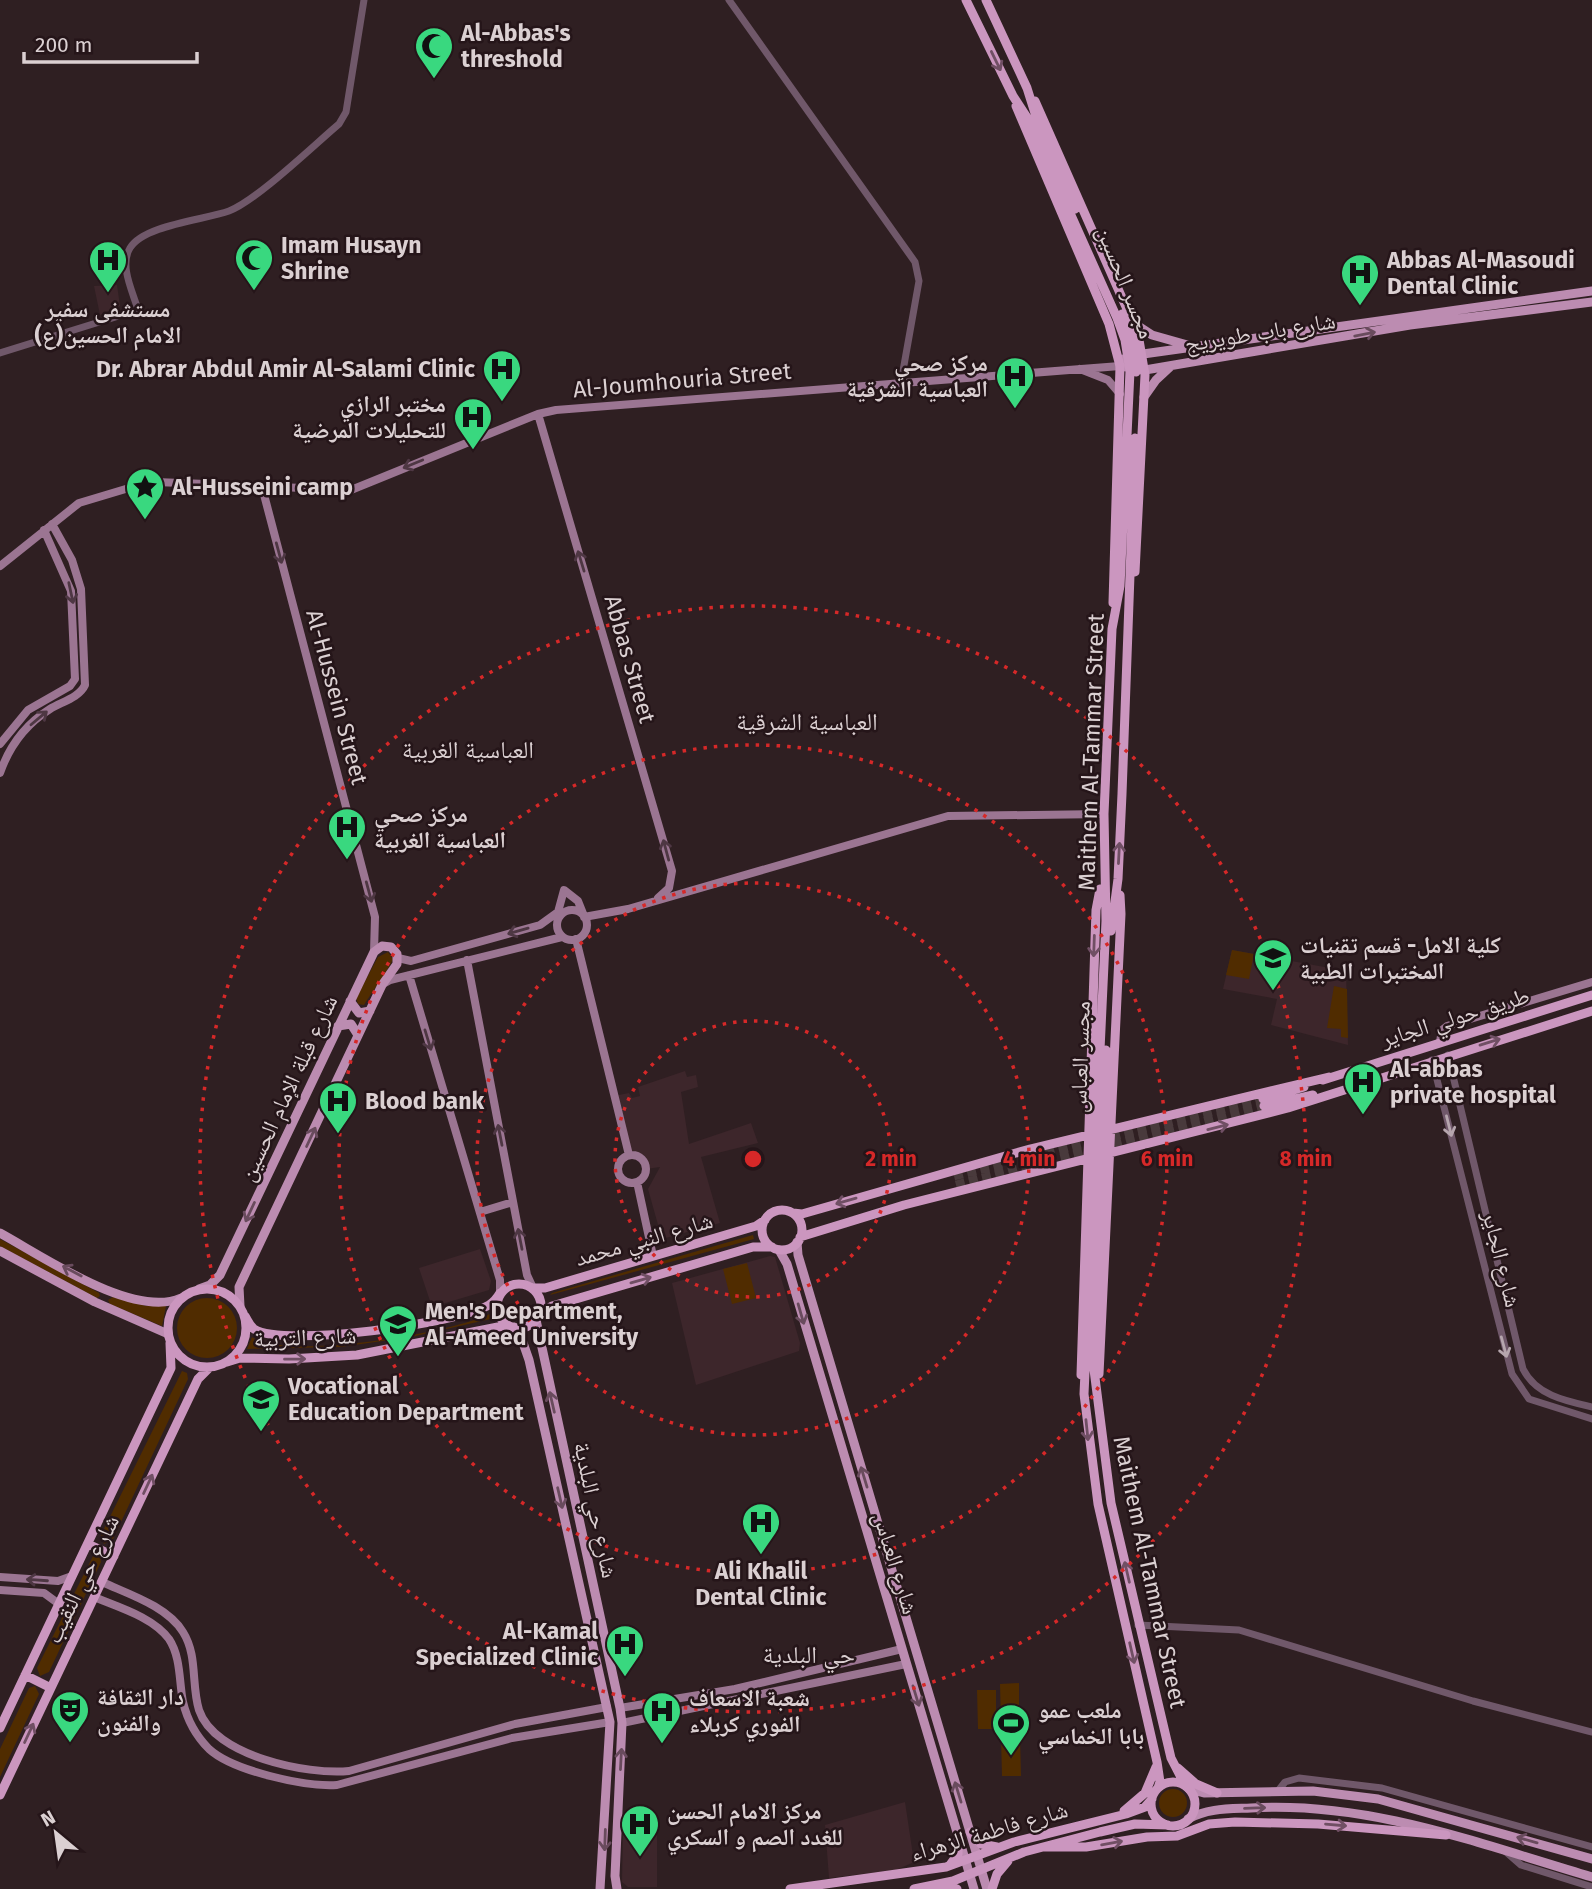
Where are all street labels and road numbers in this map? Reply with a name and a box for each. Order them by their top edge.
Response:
street label: مجسر الحسين [1091,222,1161,342]
street label: شارع باب طويريج [1183,306,1337,359]
street label: Al-Joumhouria Street [572,356,793,403]
street label: Abbas Street [598,592,662,727]
street label: Al-Hussein Street [300,606,374,788]
street label: Maithem Al-Tammar Street [1072,612,1110,891]
street label: طريق حولي الجاير [1376,981,1534,1058]
street label: شارع قبلة الإمام الحسين [233,991,345,1186]
street label: مجسر العباس [1064,1000,1096,1114]
street label: شارع النبي محمد [572,1206,717,1277]
street label: شارع الجاير [1475,1207,1527,1310]
street label: شارع التربية [253,1321,357,1354]
street label: Maithem Al-Tammar Street [1107,1433,1193,1711]
street label: شارع حي البلدية [563,1439,624,1582]
street label: شارع العباس [866,1508,925,1618]
street label: شارع حي النقيب [39,1510,129,1650]
street label: شارع فاطمة الزهراء [907,1795,1071,1868]

